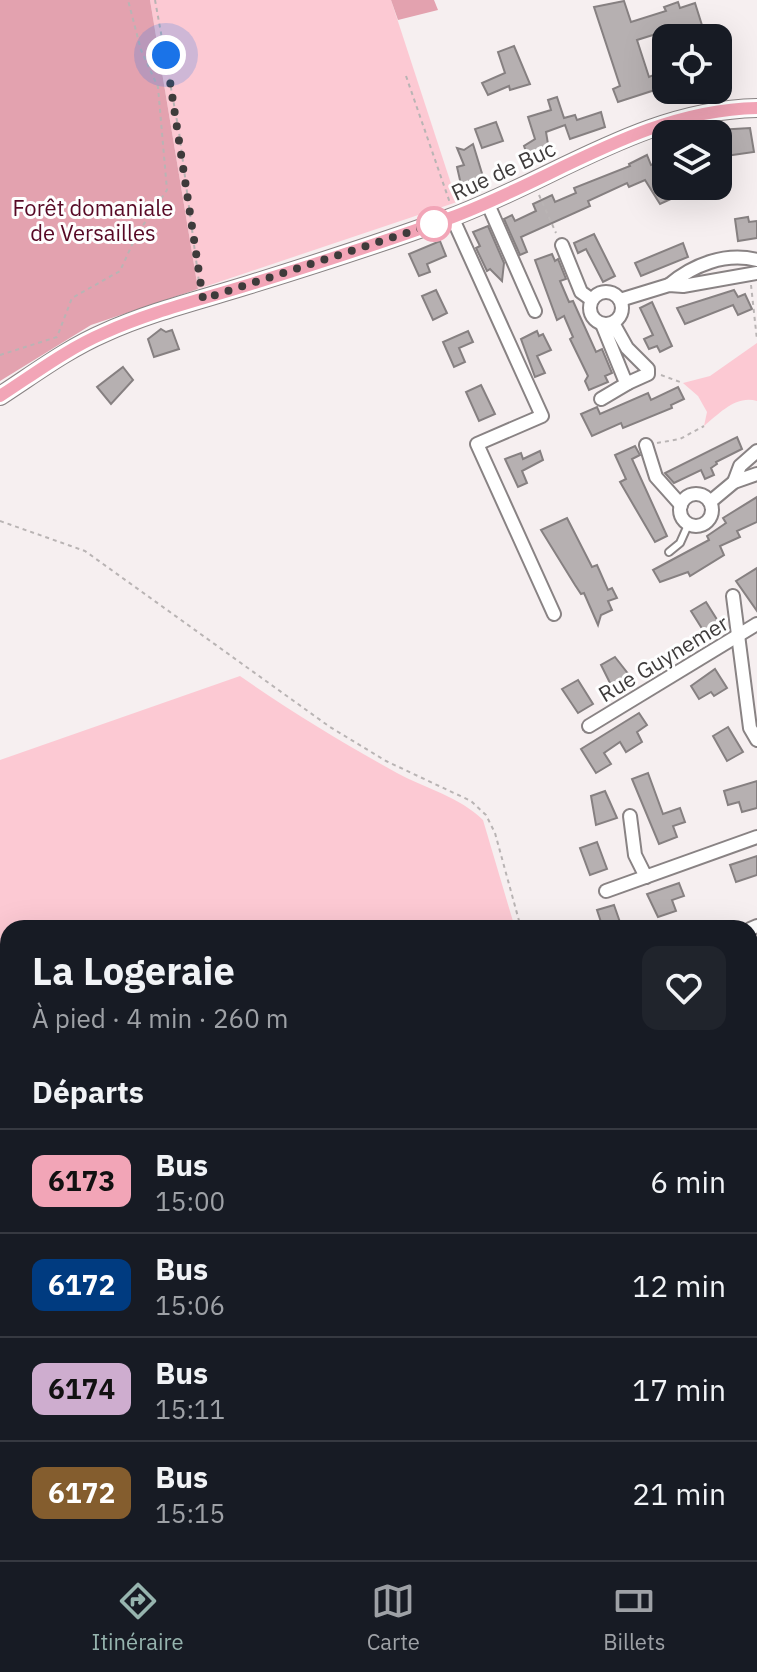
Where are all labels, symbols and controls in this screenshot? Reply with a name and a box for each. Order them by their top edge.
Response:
map controls [652,24,732,200]
button: locate [652,24,732,104]
your location [146,35,186,75]
button: layers [652,120,732,200]
street label: Rue de Buc [446,133,560,207]
park label: Forêt domaniale de Versailles [13,193,173,247]
unlabelled marker [417,207,451,241]
street label: Rue Guynemer [593,608,733,708]
text: La Logeraie [32,946,235,995]
button: heart [642,946,726,1030]
text: À pied · 4 min · 260 m [32,1001,289,1035]
text: Départs [32,1072,144,1111]
text: Bus [155,1145,208,1184]
text: 6173 [48,1162,115,1199]
text: 6 min [650,1162,726,1201]
text: 15:00 [155,1184,225,1218]
text: Bus [155,1249,208,1288]
text: 6172 [48,1266,115,1303]
text: 12 min [632,1266,726,1305]
text: 15:06 [155,1288,225,1322]
text: Bus [155,1353,208,1392]
text: 6174 [48,1370,115,1407]
text: 17 min [632,1370,726,1409]
text: 15:11 [155,1392,225,1426]
text: Bus [155,1457,208,1496]
text: 6172 [48,1474,115,1511]
text: 21 min [632,1474,726,1513]
text: 15:15 [155,1496,225,1530]
tab: Itinéraire [92,1579,183,1656]
tab: Carte [367,1579,420,1656]
tab: Billets [603,1579,665,1656]

